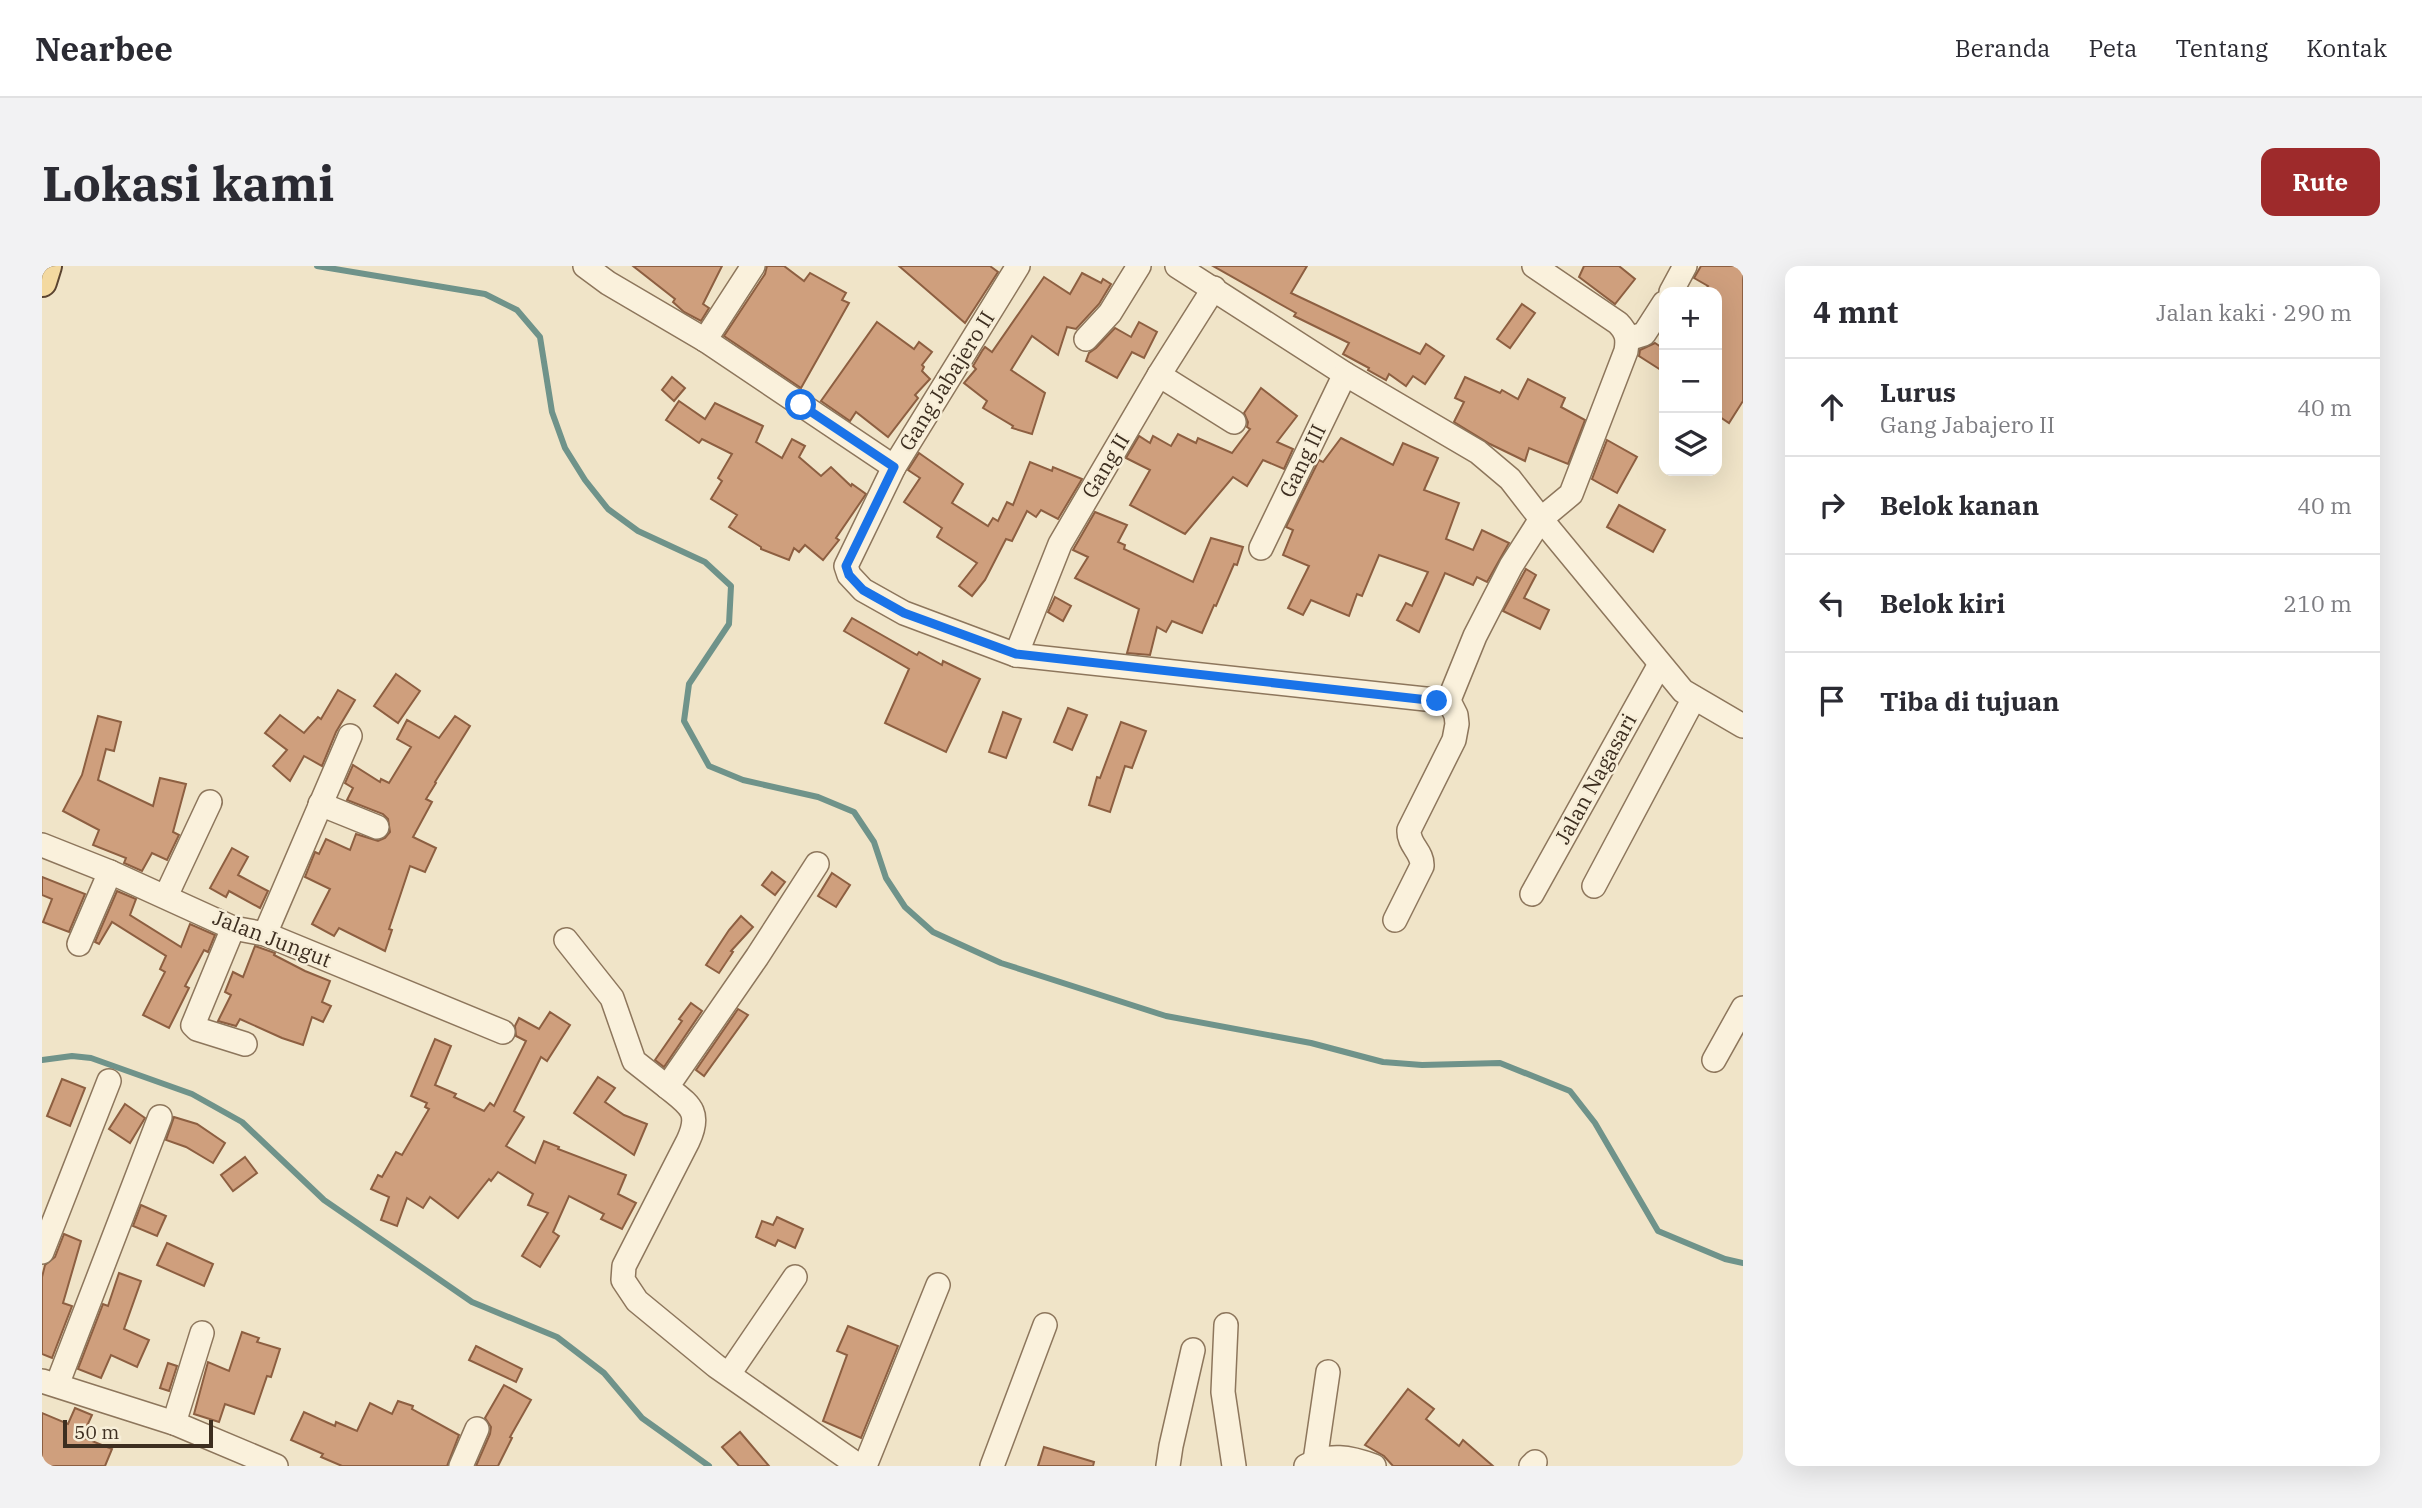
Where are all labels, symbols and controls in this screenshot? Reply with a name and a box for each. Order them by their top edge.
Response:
text: Nearbee [35,27,173,70]
text: Beranda [1955,32,2050,64]
text: Peta [2088,32,2137,64]
text: Tentang [2175,32,2268,64]
text: Kontak [2306,32,2387,64]
button: Rute [2261,148,2380,216]
text: Lokasi kami [42,151,334,214]
map controls [1659,287,1722,476]
button: + [1659,287,1722,350]
text: 4 mnt [1813,292,1898,331]
text: Jalan kaki · 290 m [2156,297,2352,327]
street label: Gang Jabajero II [892,305,1000,456]
button: − [1659,350,1722,413]
text: Lurus [1880,375,1956,409]
icon: ahead [1813,388,1851,426]
route start [785,389,816,420]
text: 40 m [2297,392,2352,422]
text: Gang Jabajero II [1880,409,2055,439]
button: layers [1659,413,1722,476]
street label: Gang III [1272,419,1332,502]
street label: Gang II [1075,428,1135,503]
icon: right [1813,486,1851,524]
text: Belok kanan [1880,488,2039,522]
text: 40 m [2297,490,2352,520]
icon: left [1813,584,1851,622]
text: Belok kiri [1880,586,2005,620]
text: 210 m [2283,588,2352,618]
icon: arrive [1813,682,1851,720]
text: Tiba di tujuan [1880,684,2060,718]
route end [1421,685,1452,716]
street label: Jalan Nagasari [1548,708,1643,849]
street label: Jalan Jungut [209,903,336,973]
scale bar [63,1417,214,1449]
text: 50 m [74,1420,119,1444]

